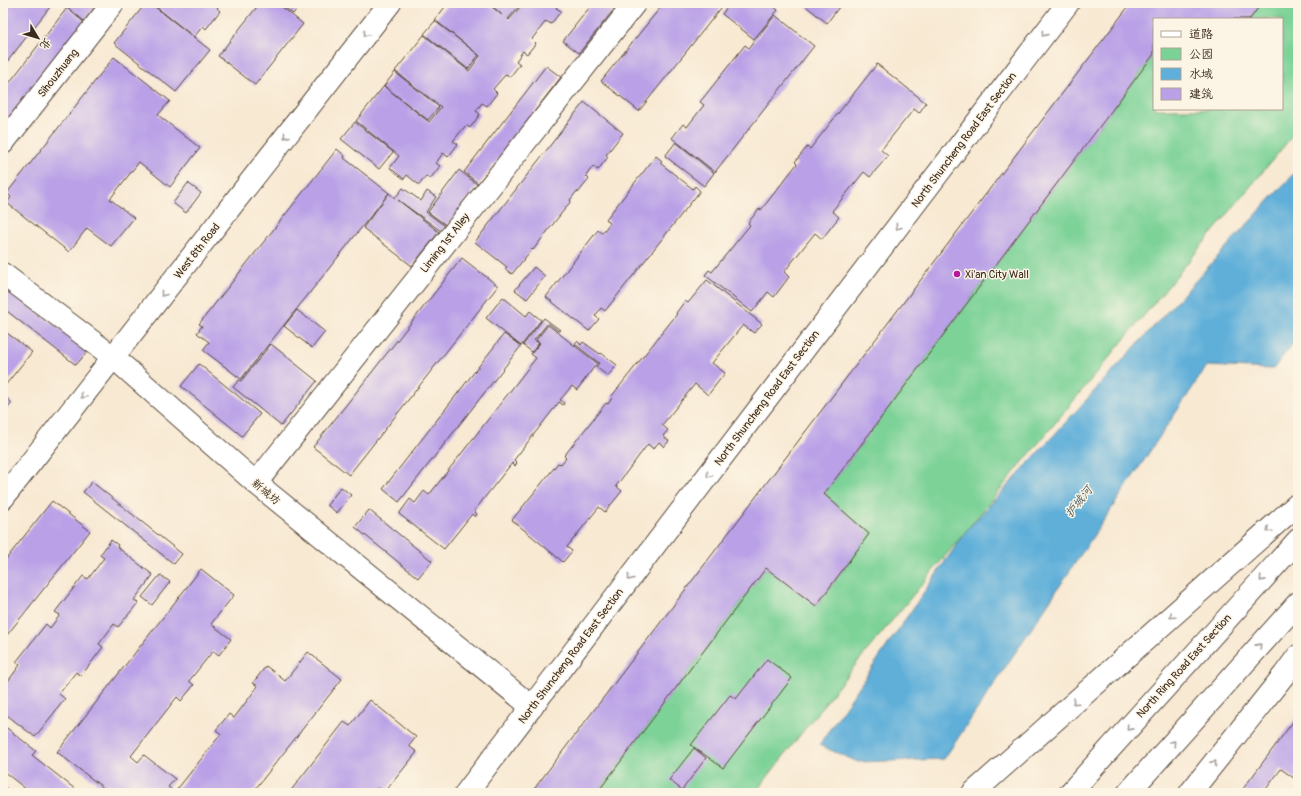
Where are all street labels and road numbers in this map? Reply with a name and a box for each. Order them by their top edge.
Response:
street label: Sihouzhuang [35,46,81,100]
street label: North Shuncheng Road East Section [909,70,1019,210]
street label: Liming 1st Alley [418,210,473,275]
street label: West 8th Road [171,221,223,281]
street label: North Shuncheng Road East Section [712,328,822,468]
street label: 新城坊 [249,476,283,508]
street label: North Shuncheng Road East Section [516,586,626,726]
street label: North Ring Road East Section [1134,611,1234,721]

